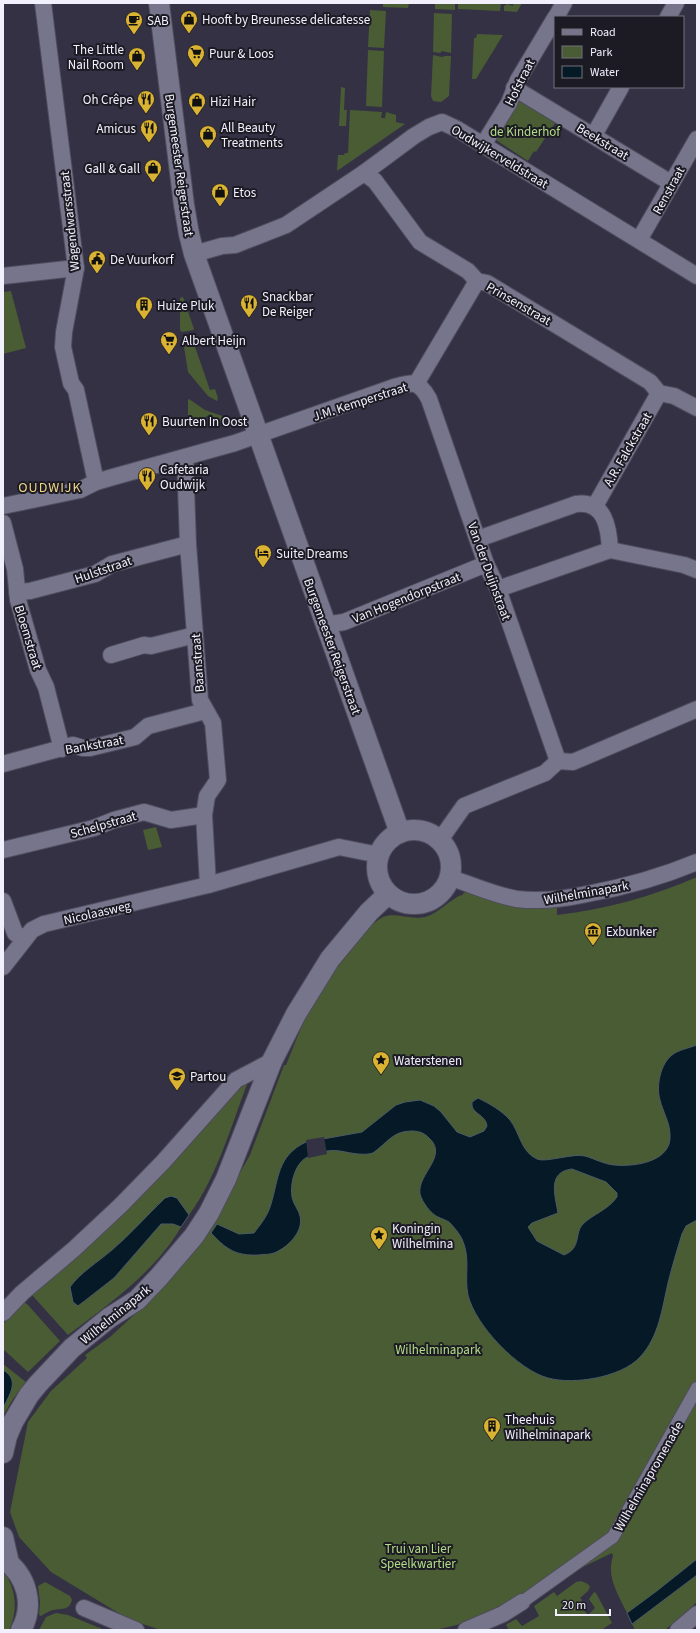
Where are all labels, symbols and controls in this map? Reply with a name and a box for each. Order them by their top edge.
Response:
shop icon: Hooft by Breunesse delicatesse [179,9,199,34]
cafe icon: SAB [124,10,144,35]
place label: Hooft by Breunesse delicatesse [202,11,370,29]
place label: SAB [147,12,169,30]
legend [554,16,684,88]
text: Road [590,24,616,41]
place label: The Little Nail Room [68,41,124,74]
supermarket icon: Puur & Loos [186,43,206,68]
text: Park [590,44,612,61]
place label: Puur & Loos [209,45,274,63]
shop icon: The Little Nail Room [127,46,147,71]
street label: Hofstraat [500,55,540,109]
text: Water [590,64,620,81]
restaurant icon: Oh Crêpe [136,89,156,114]
place label: Oh Crêpe [83,91,133,109]
shop icon: Hizi Hair [187,91,207,116]
street label: Burgemeester Reigerstraat [160,93,198,238]
place label: Hizi Hair [210,93,256,111]
restaurant icon: Amicus [139,118,159,143]
place label: All Beauty Treatments [221,119,283,152]
street label: Beekstraat [573,119,633,165]
place label: Amicus [97,120,137,138]
street label: Oudwijkerveldstraat [448,121,552,193]
park label: de Kinderhof [490,123,561,141]
shop icon: All Beauty Treatments [198,124,218,149]
shop icon: Gall & Gall [143,158,163,183]
place label: Gall & Gall [84,160,140,178]
street label: Renstraat [648,163,690,218]
street label: Wagendwarsstraat [56,169,84,272]
shop icon: Etos [210,182,230,207]
place label: Etos [233,184,257,202]
public building icon: De Vuurkorf [87,249,107,274]
place label: De Vuurkorf [110,251,175,269]
street label: Prinsenstraat [483,278,555,330]
place label: Snackbar De Reiger [262,288,314,321]
restaurant icon: Snackbar De Reiger [239,293,259,318]
building icon: Huize Pluk [134,295,154,320]
place label: Huize Pluk [157,297,215,315]
supermarket icon: Albert Heijn [159,330,179,355]
place label: Albert Heijn [182,332,246,350]
street label: J.M. Kemperstraat [311,378,410,426]
street label: A.R. Falckstraat [599,409,657,490]
restaurant icon: Buurten In Oost [139,411,159,436]
place label: Buurten In Oost [162,413,248,431]
place label: Cafetaria Oudwijk [160,461,209,494]
restaurant icon: Cafetaria Oudwijk [137,466,157,491]
district label: OUDWIJK [18,478,82,498]
street label: Van der Duijnstraat [463,520,515,623]
hotel icon: Suite Dreams [253,543,273,568]
place label: Suite Dreams [276,545,348,563]
street label: Hulststraat [72,552,135,588]
street label: Van Hogendorpstraat [350,568,464,628]
street label: Burgemeester Reigerstraat [299,576,365,718]
street label: Bloemstraat [10,603,47,672]
street label: Baanstraat [187,632,209,693]
street label: Bankstraat [64,731,125,759]
street label: Schelpstraat [68,807,139,843]
street label: Wilhelminapark [542,877,631,909]
street label: Nicolaasweg [62,896,133,929]
museum icon: Exbunker [583,921,603,946]
place label: Exbunker [606,923,657,941]
place icon: Waterstenen [371,1050,391,1075]
place label: Waterstenen [394,1052,462,1070]
school or university icon: Partou [167,1066,187,1091]
place label: Partou [190,1068,226,1086]
place label: Koningin Wilhelmina [392,1220,453,1253]
place icon: Koningin Wilhelmina [369,1225,389,1250]
street label: Wilhelminapark [77,1280,155,1349]
park label: Wilhelminapark [395,1341,481,1359]
place label: Theehuis Wilhelminapark [505,1411,591,1444]
building icon: Theehuis Wilhelminapark [482,1416,502,1441]
street label: Wilhelminapromenade [610,1418,688,1535]
park label: Trui van Lier Speelkwartier [380,1540,456,1573]
scale bar [556,1591,610,1617]
text: 20 m [562,1597,586,1614]

